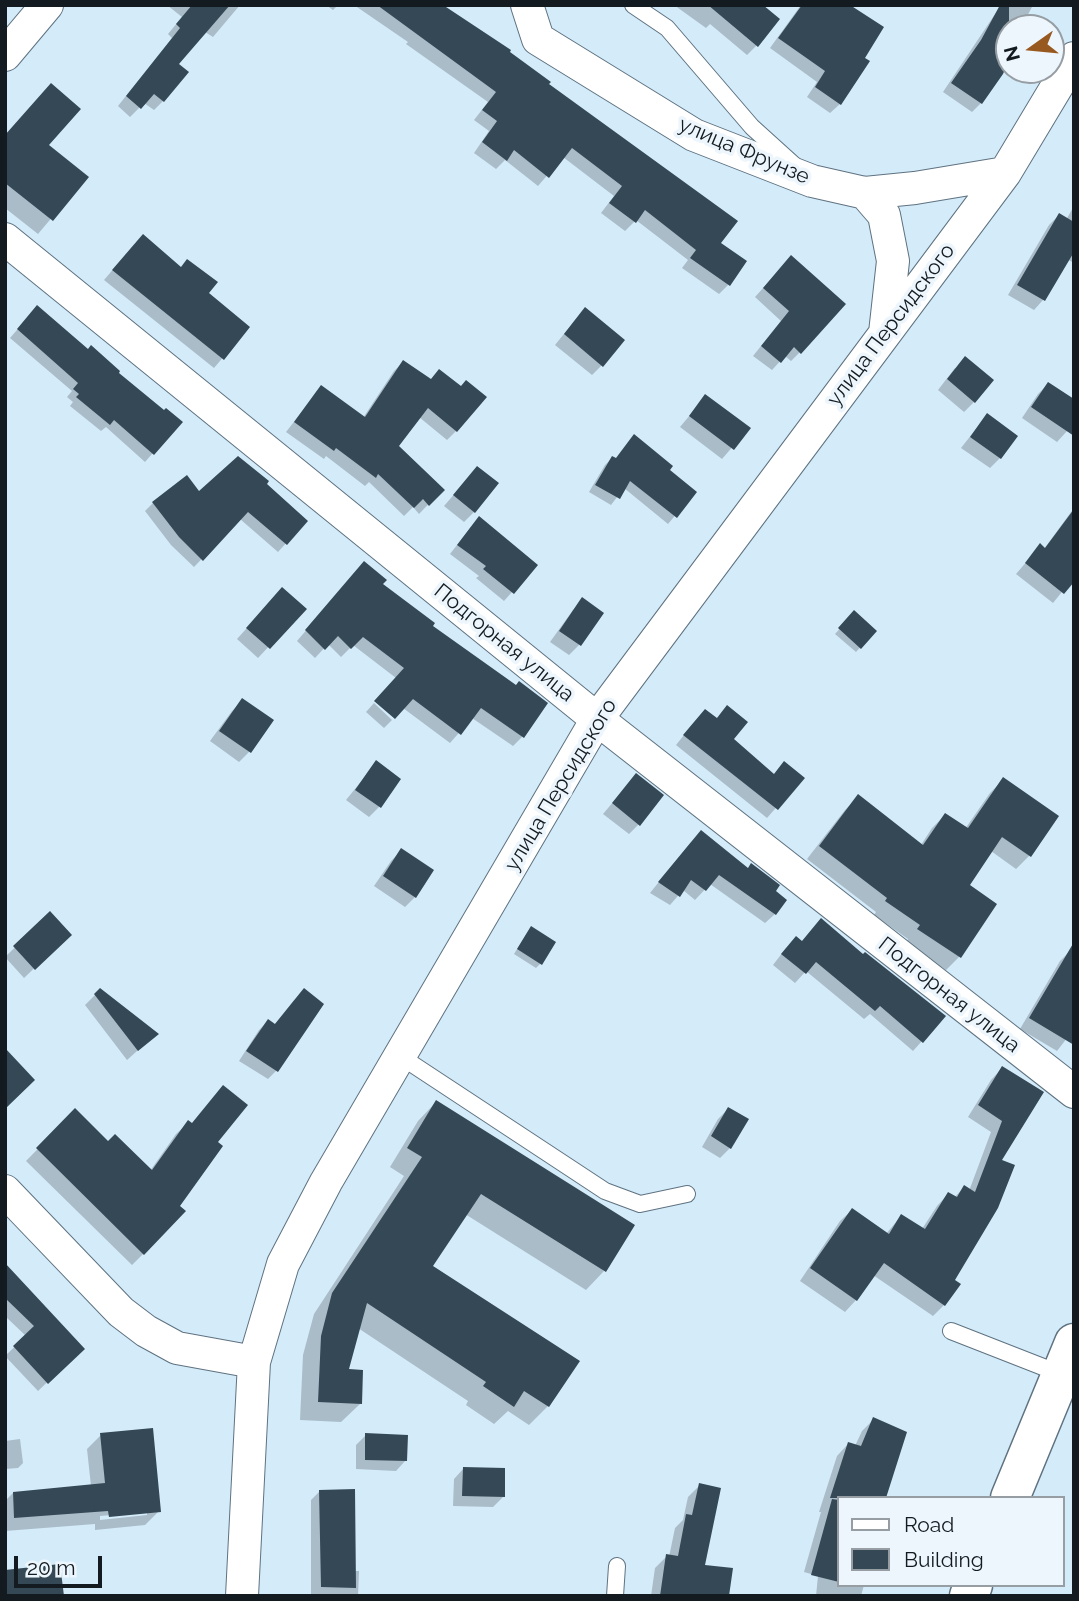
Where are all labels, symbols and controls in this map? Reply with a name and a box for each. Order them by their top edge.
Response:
north arrow [995,14,1065,84]
text: N [999,44,1024,64]
street label: улица Фрунзе [675,112,813,190]
street label: улица Персидского [822,239,960,411]
street label: Подгорная улица [429,579,579,707]
street label: улица Персидского [500,694,622,876]
street label: Подгорная улица [873,932,1025,1058]
legend [838,1496,1065,1587]
text: Road [904,1512,954,1537]
scale bar [18,1542,105,1586]
text: Building [904,1547,984,1572]
text: 20 m [27,1555,75,1580]

